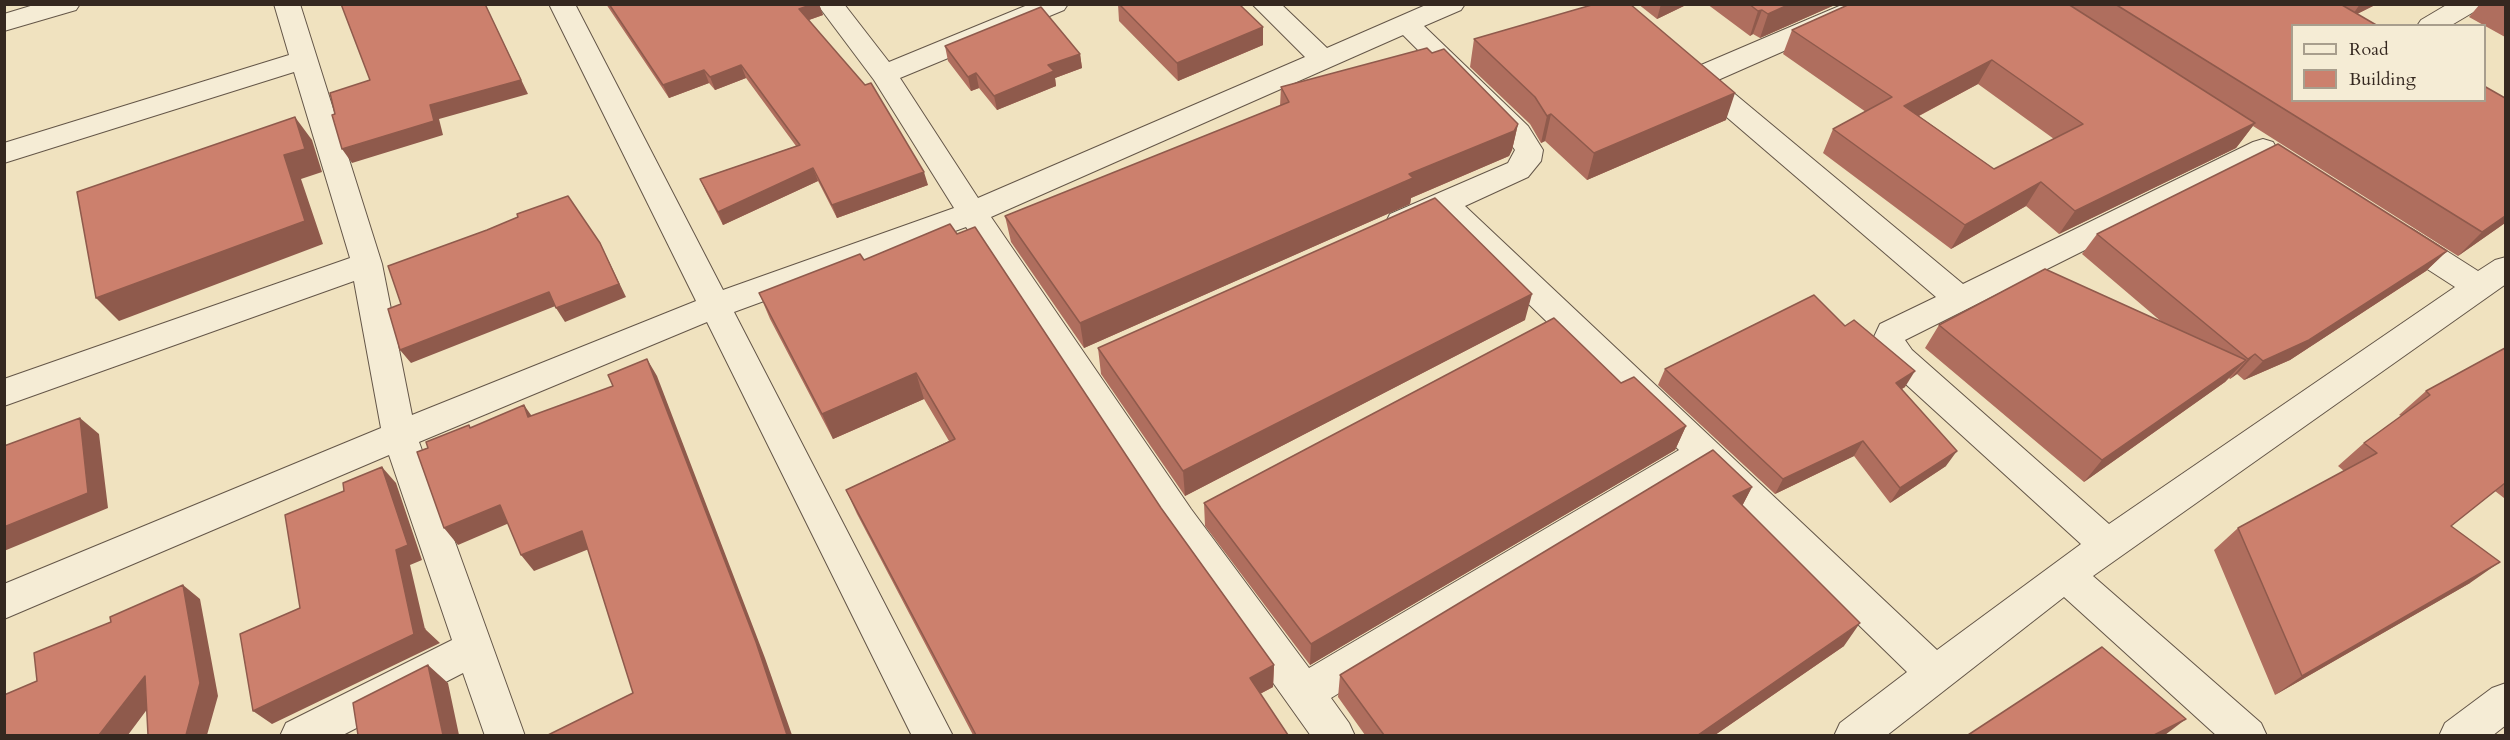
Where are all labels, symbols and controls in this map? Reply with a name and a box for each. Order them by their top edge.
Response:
legend [2291,24,2486,102]
text: Road [2349,37,2389,62]
text: Building [2349,67,2416,92]

